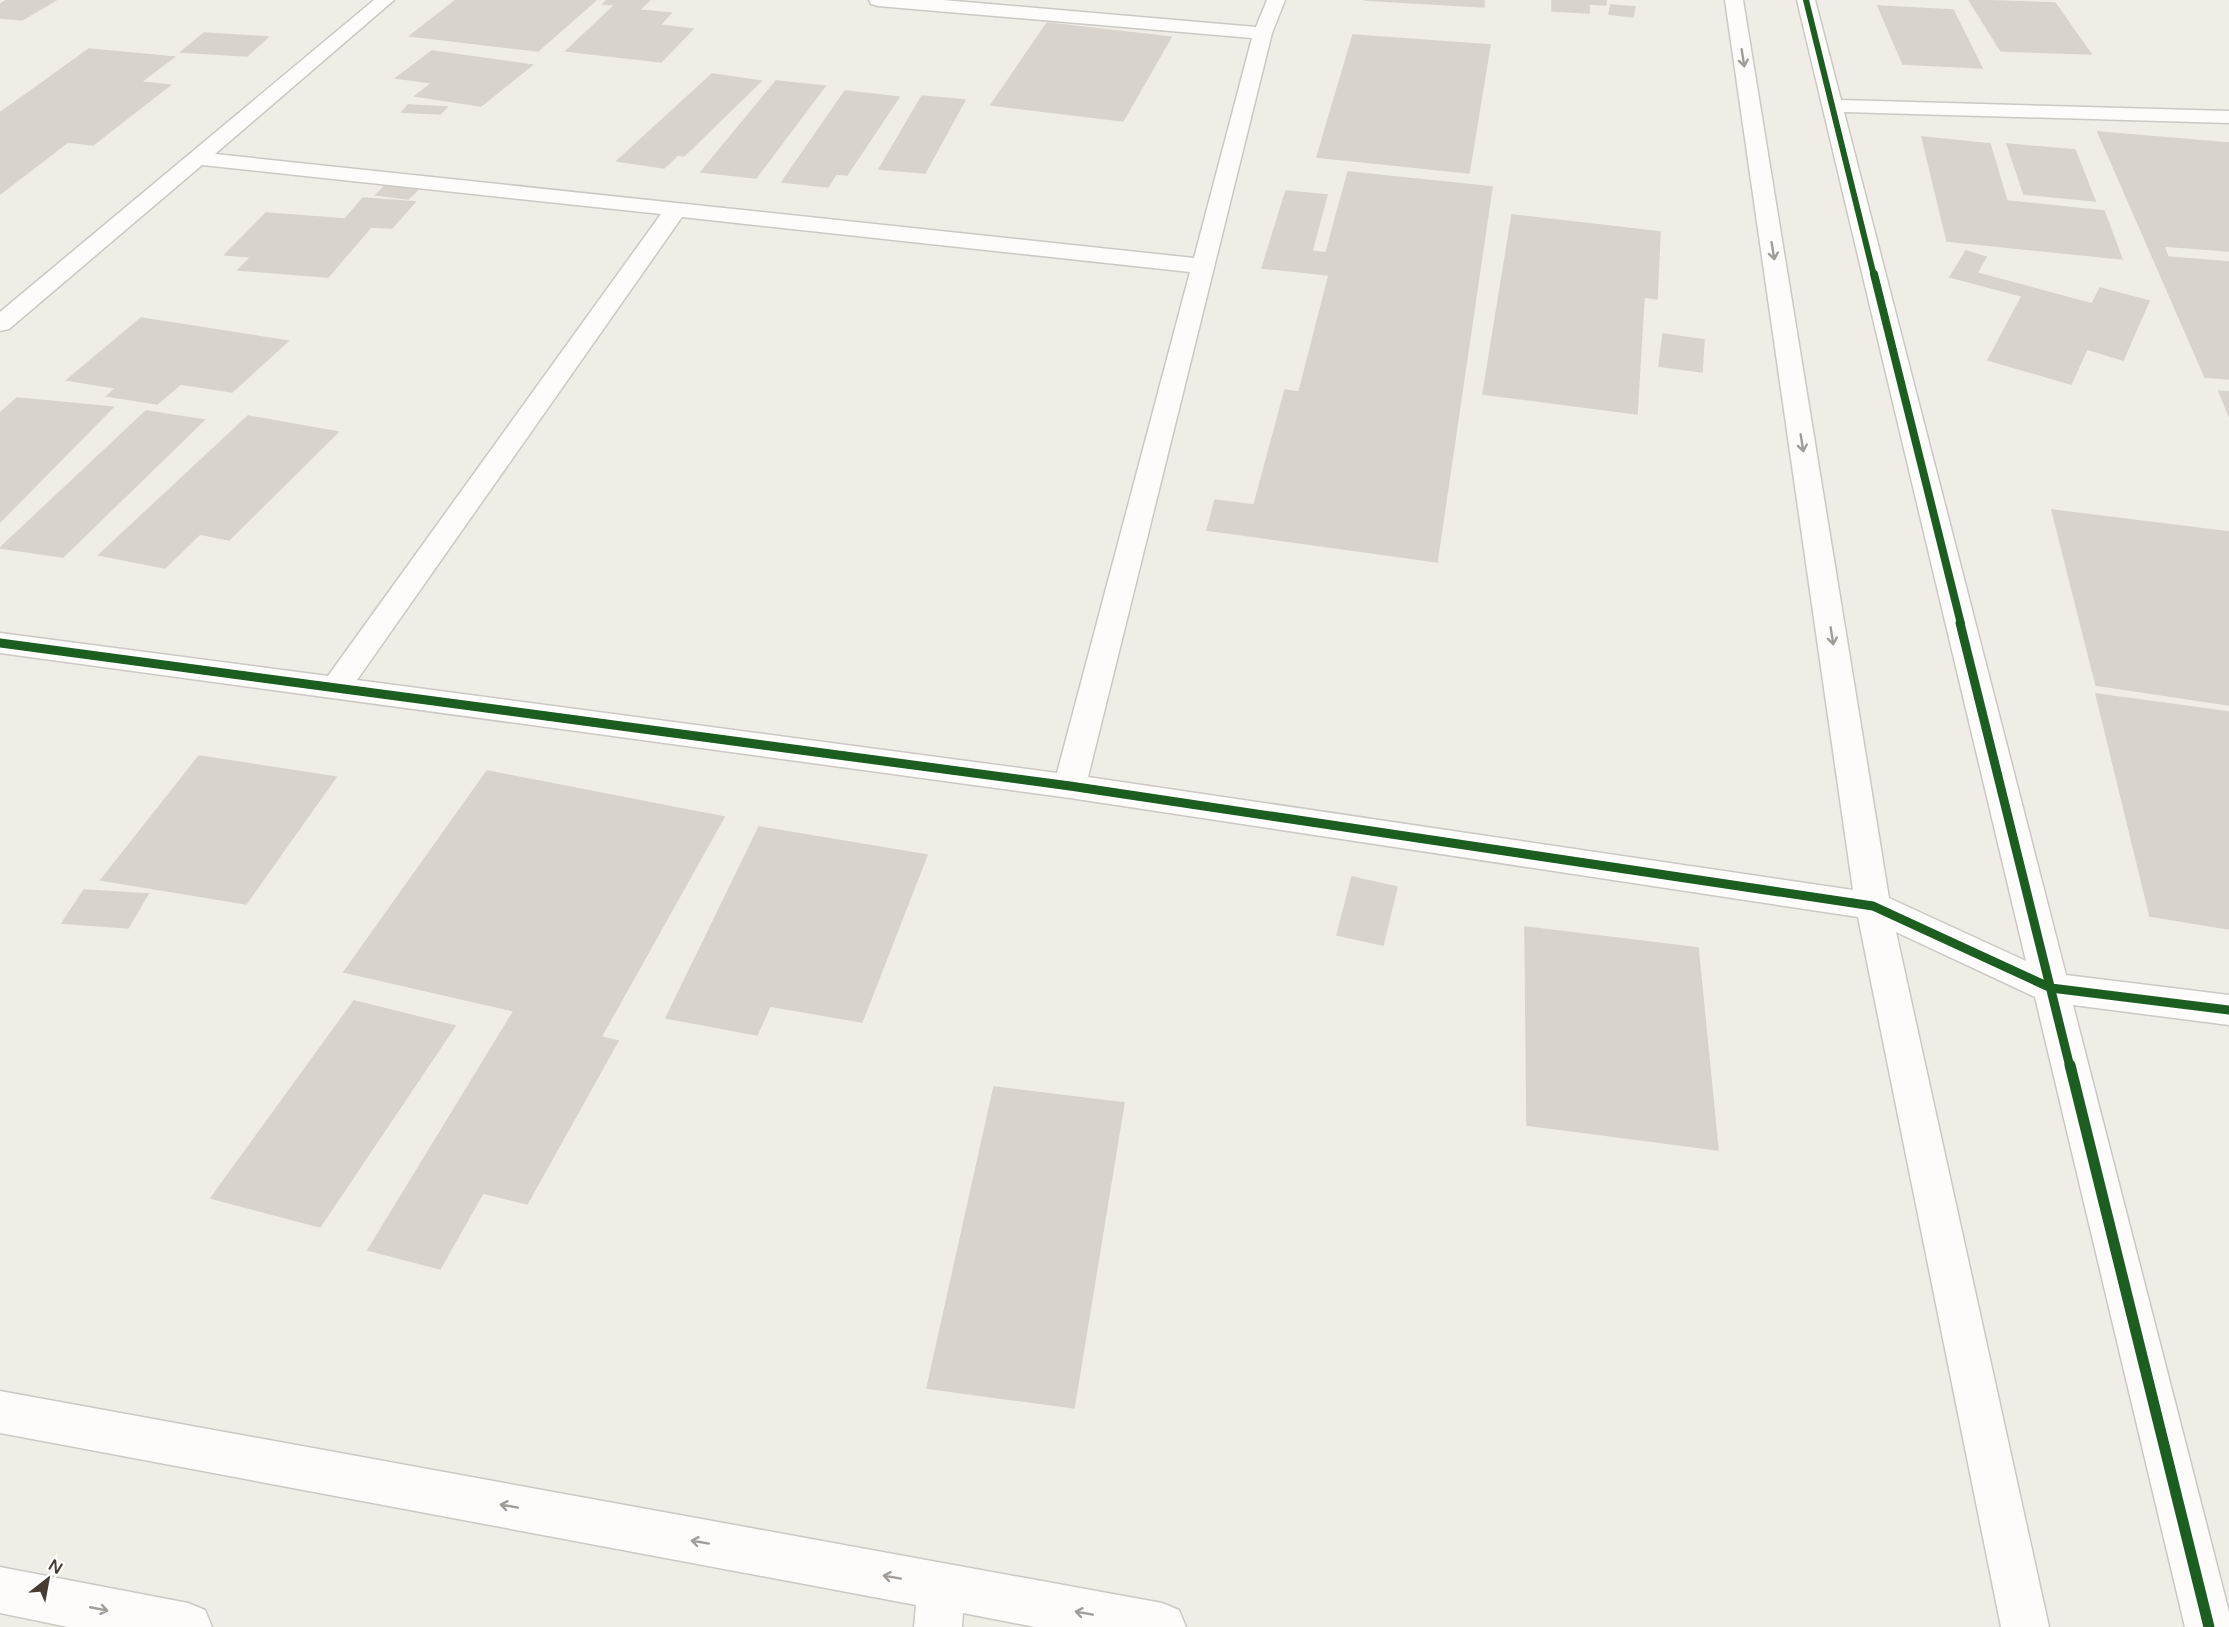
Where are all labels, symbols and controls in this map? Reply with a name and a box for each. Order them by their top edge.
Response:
one-way arrow [1738,47,1749,67]
one-way arrow [1767,240,1778,260]
one-way arrow [1797,433,1808,453]
one-way arrow [1827,626,1838,645]
one-way arrow [499,1500,519,1511]
one-way arrow [691,1536,711,1547]
north arrow [18,1549,78,1609]
text: N [45,1555,66,1579]
one-way arrow [883,1571,902,1582]
one-way arrow [88,1604,108,1615]
one-way arrow [1075,1607,1094,1618]

